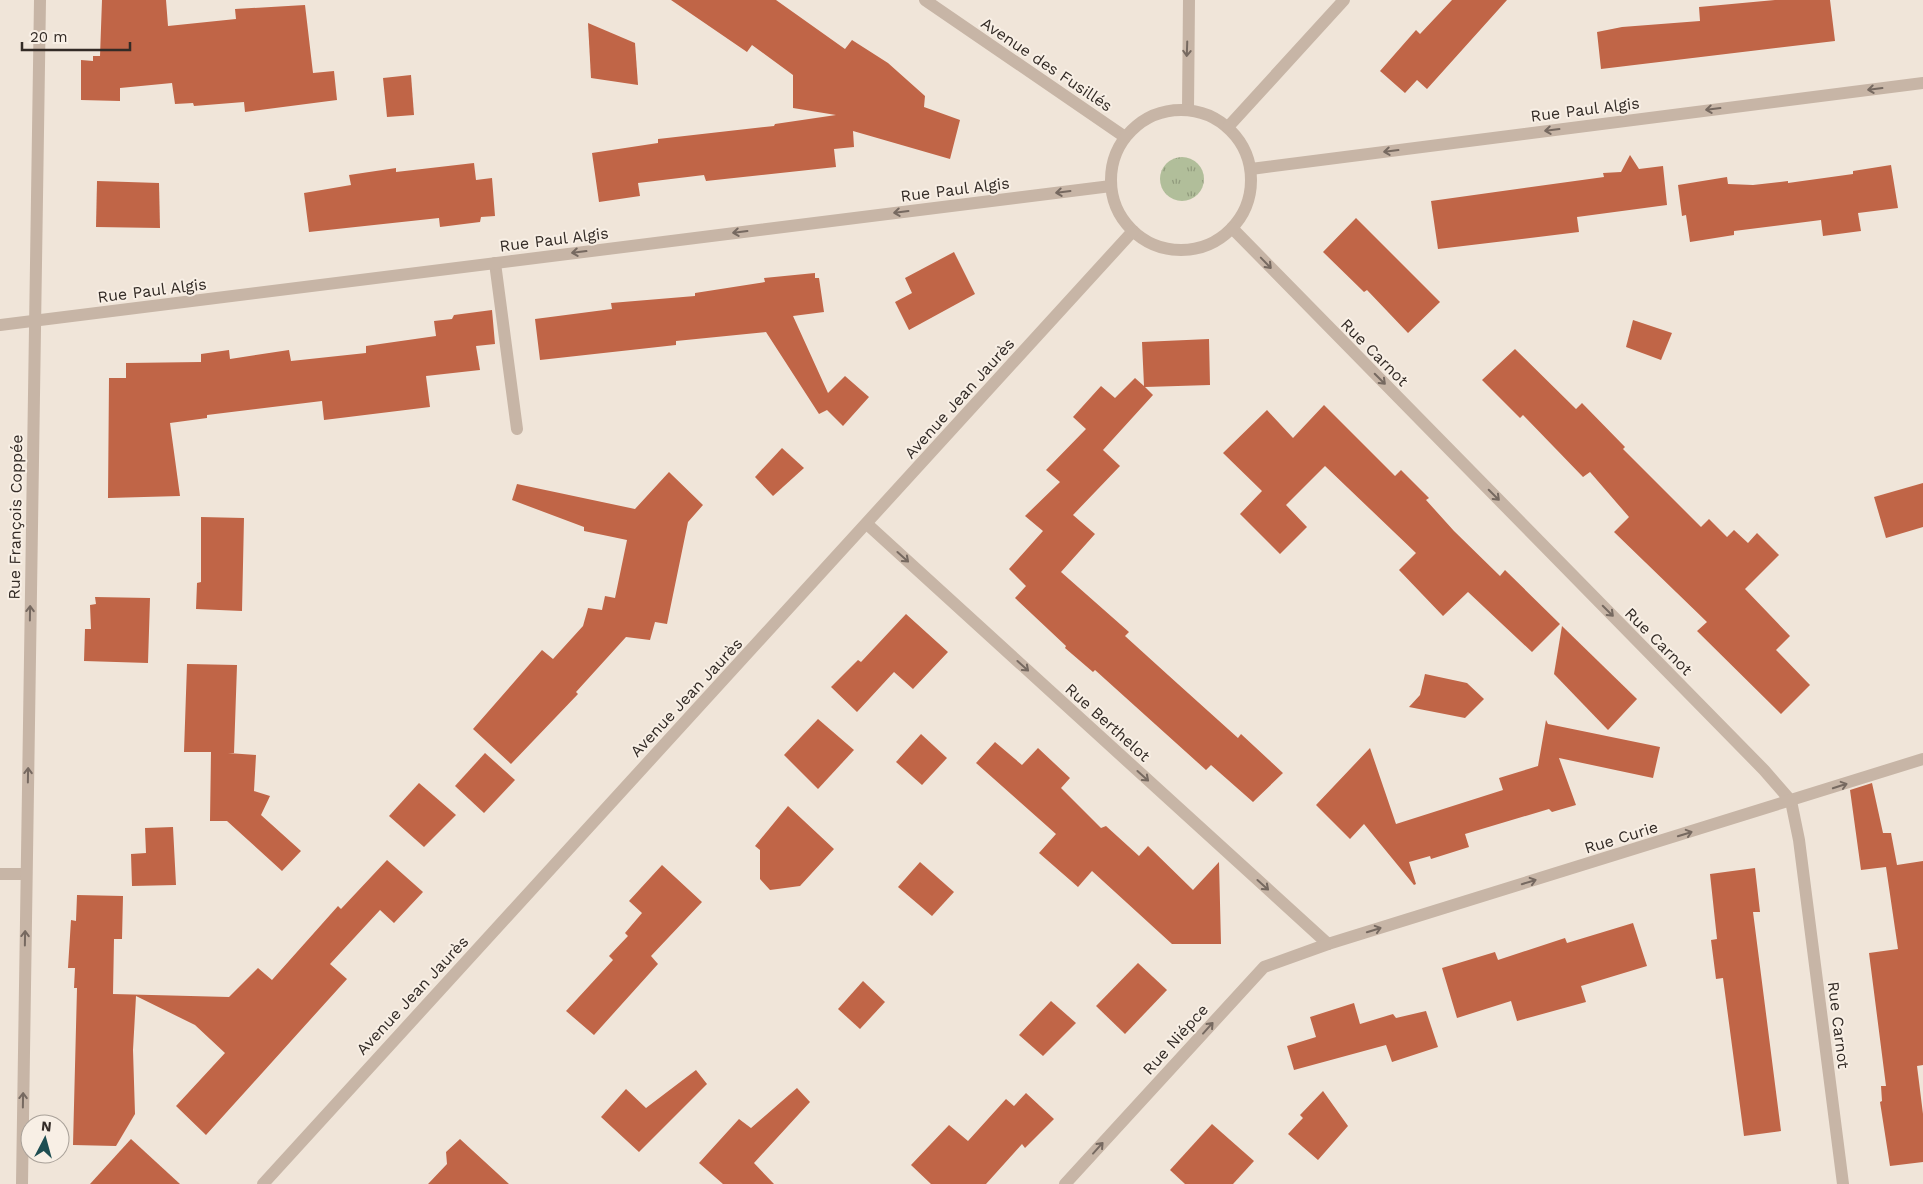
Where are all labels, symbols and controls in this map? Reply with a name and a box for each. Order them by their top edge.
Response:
street label: Avenue des Fusillés [977,13,1116,115]
scale bar [22,20,130,52]
text: 20 m [30,28,68,46]
one-way arrow [1183,40,1192,56]
one-way arrow [1867,84,1883,94]
street label: Rue Paul Algis [1530,93,1641,126]
one-way arrow [1706,105,1722,115]
one-way arrow [1545,125,1561,135]
one-way arrow [1383,146,1399,156]
street label: Rue Paul Algis [900,173,1011,206]
one-way arrow [1055,187,1071,197]
one-way arrow [894,207,910,217]
street label: Rue Paul Algis [499,223,610,256]
one-way arrow [733,227,749,237]
one-way arrow [571,247,587,257]
one-way arrow [1260,257,1272,270]
street label: Rue Paul Algis [97,274,208,307]
street label: Rue Carnot [1337,315,1413,390]
street label: Avenue Jean Jaurès [900,334,1018,462]
one-way arrow [1374,373,1386,386]
street label: Rue François Coppée [5,434,26,600]
one-way arrow [1487,489,1499,501]
one-way arrow [897,551,910,563]
street label: Rue Carnot [1621,604,1697,679]
one-way arrow [25,605,35,622]
one-way arrow [1601,605,1614,617]
street label: Avenue Jean Jaurès [626,634,746,761]
one-way arrow [1017,660,1030,672]
street label: Rue Berthelot [1061,679,1154,766]
one-way arrow [23,768,32,784]
one-way arrow [1137,770,1150,782]
one-way arrow [1832,780,1848,790]
street label: Rue Curie [1582,817,1660,858]
one-way arrow [1676,829,1692,839]
one-way arrow [1521,876,1537,886]
one-way arrow [1257,879,1270,891]
one-way arrow [1366,924,1382,934]
one-way arrow [20,930,30,946]
street label: Avenue Jean Jaurès [352,932,472,1059]
street label: Rue Carnot [1824,980,1853,1070]
street label: Rue Niépce [1139,1000,1212,1079]
one-way arrow [1202,1022,1213,1035]
one-way arrow [18,1093,28,1109]
north arrow [20,1114,70,1164]
text: N [40,1118,52,1135]
one-way arrow [1092,1142,1104,1154]

